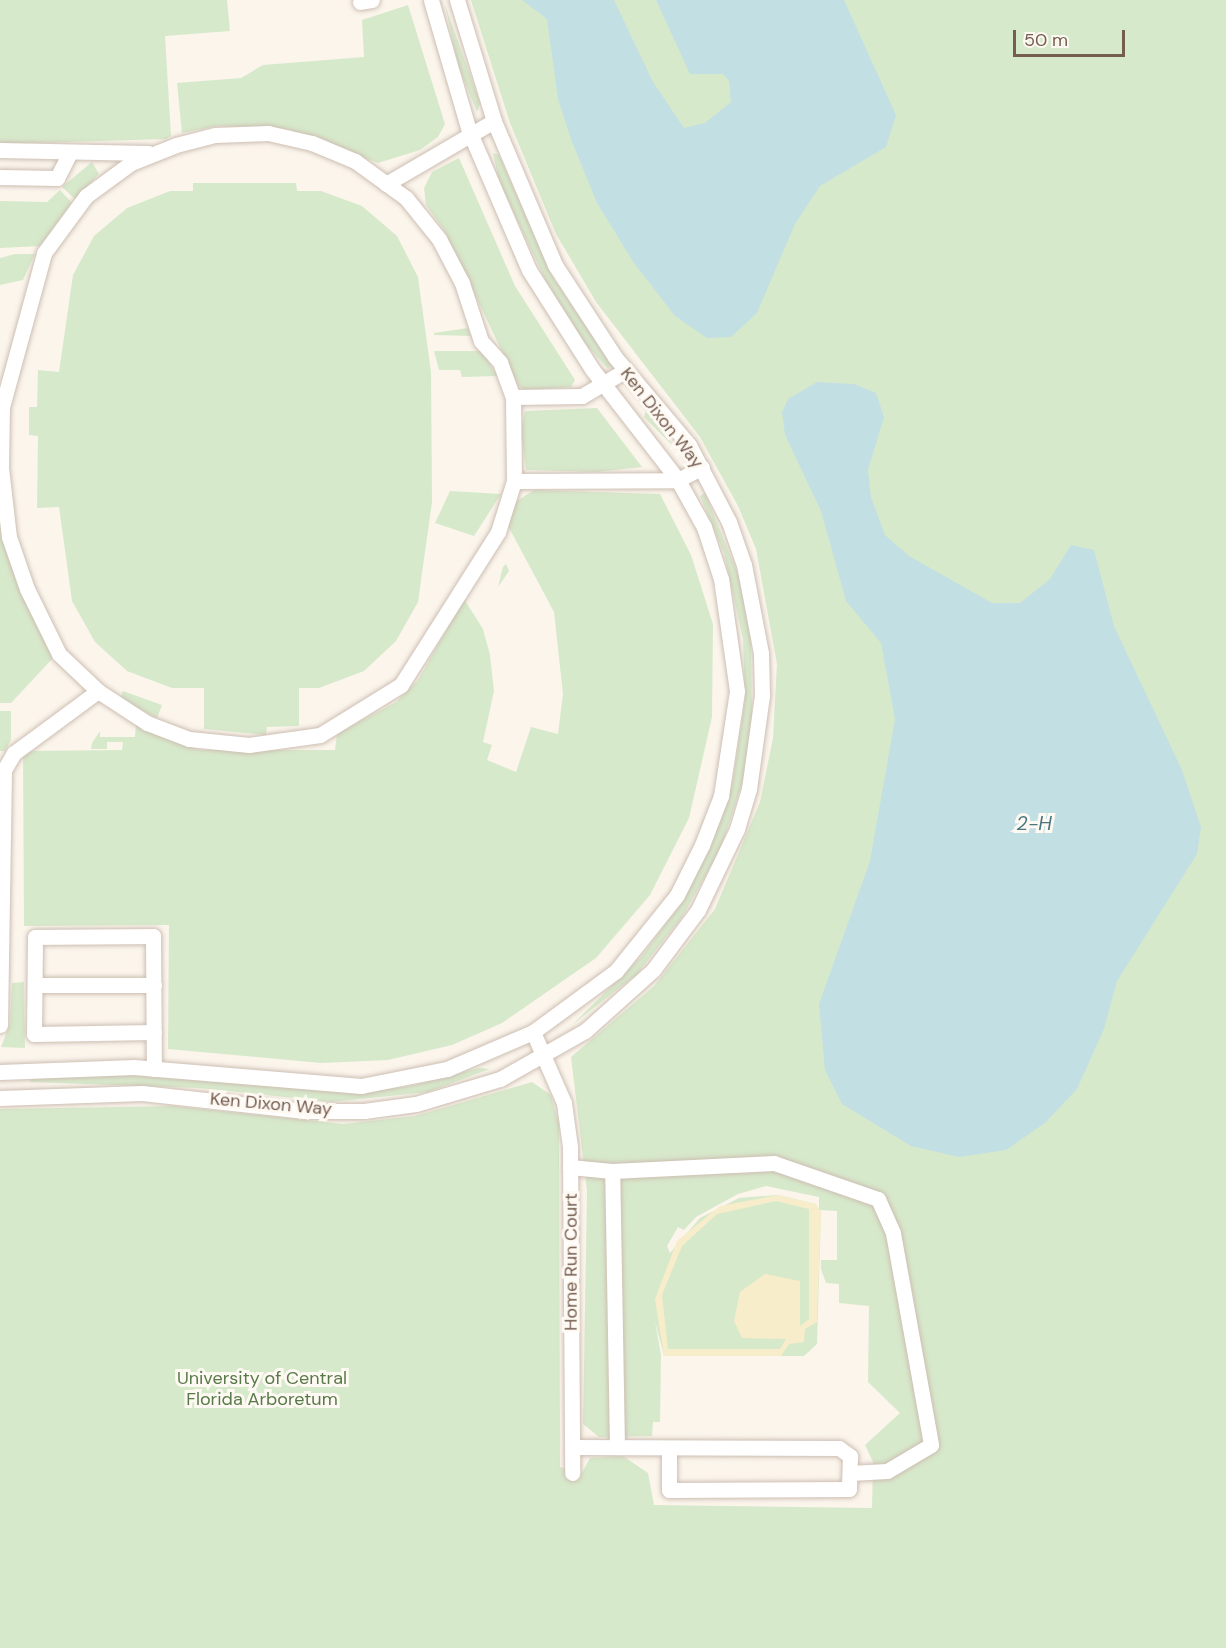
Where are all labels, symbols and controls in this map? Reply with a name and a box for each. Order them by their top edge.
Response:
scale bar [1016,18,1128,56]
text: 50 m [1024,28,1068,52]
street label: Ken Dixon Way [616,363,708,473]
water label: 2-H [1016,811,1052,835]
street label: Ken Dixon Way [209,1088,333,1120]
street label: Home Run Court [560,1193,582,1331]
park label: University of Central Florida Arboretum [177,1368,347,1410]

